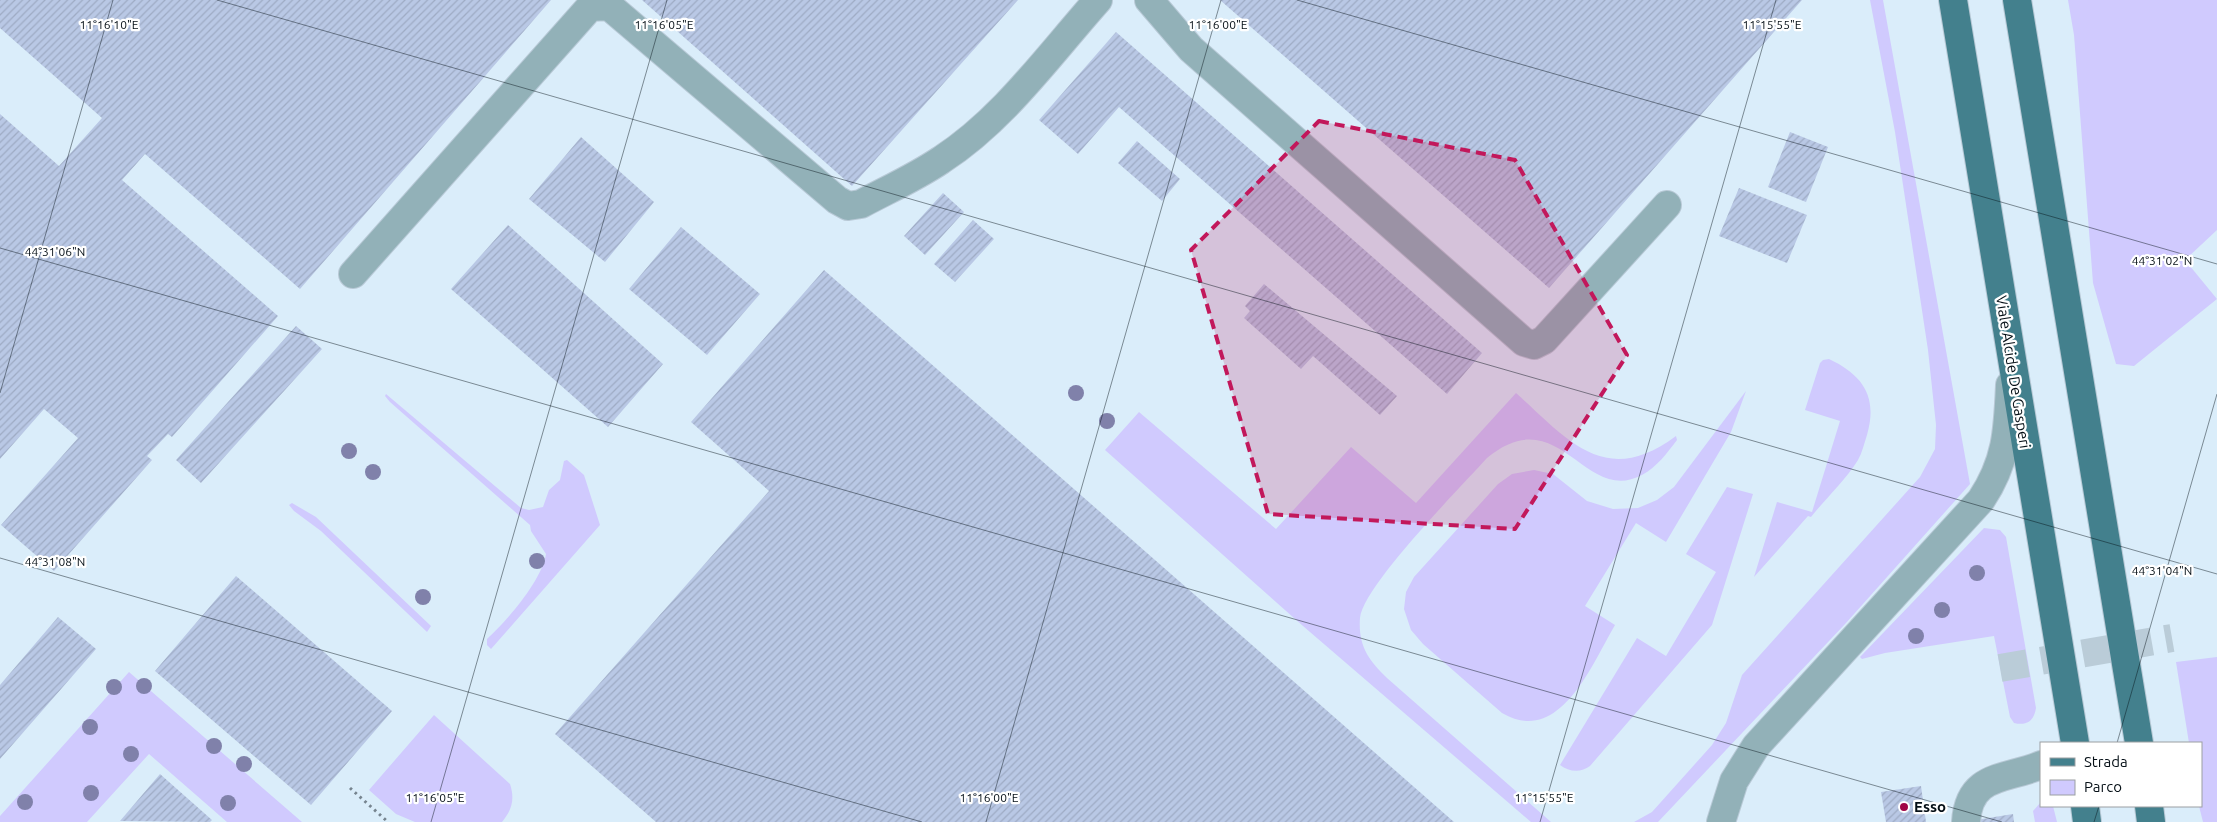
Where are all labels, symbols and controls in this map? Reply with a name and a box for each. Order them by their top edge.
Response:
text: 11°16'10"E [80,18,139,31]
text: 11°16'05"E [635,18,694,31]
text: 11°16'00"E [1189,18,1248,31]
text: 11°15'55"E [1743,18,1802,31]
text: 44°31'06"N [25,245,85,258]
text: 44°31'02"N [2132,254,2192,267]
street label: Viale Alcide De Gasperi [1993,294,2034,450]
text: 44°31'08"N [25,555,85,568]
text: 44°31'04"N [2132,564,2192,577]
legend [2040,742,2202,807]
text: Strada [2084,753,2128,770]
text: Parco [2084,778,2122,795]
text: 11°16'05"E [406,791,465,804]
text: 11°16'00"E [960,791,1019,804]
text: 11°15'55"E [1515,791,1574,804]
place label: Esso [1914,798,1946,815]
marker: Esso [1898,801,1910,813]

